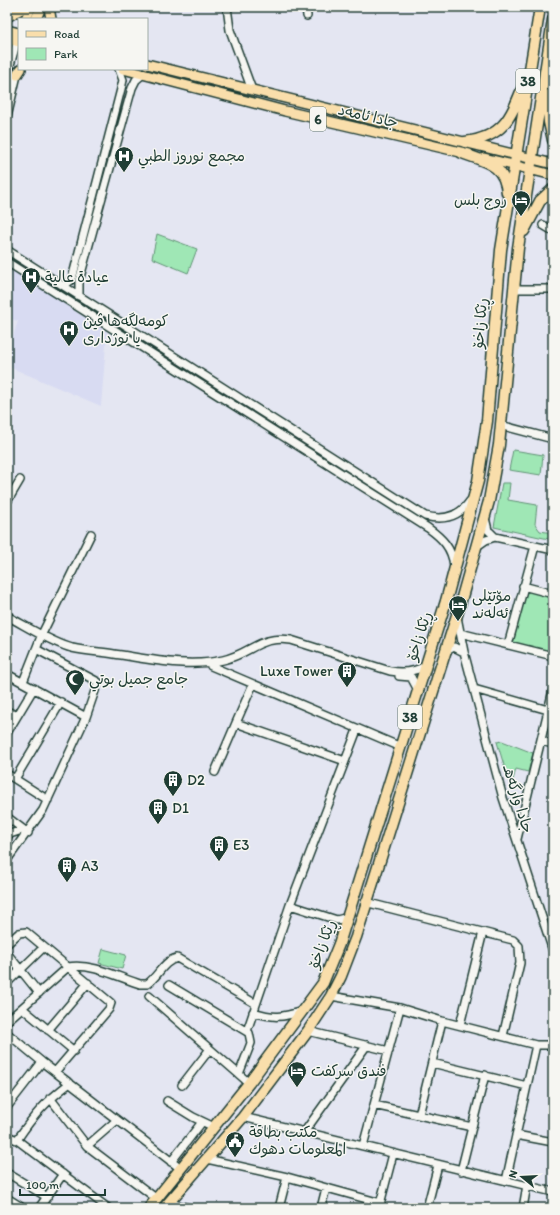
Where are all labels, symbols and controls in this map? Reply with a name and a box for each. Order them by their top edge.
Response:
legend [18,18,148,70]
text: Road [54,27,80,41]
text: Park [54,47,78,61]
road number: 38 [516,69,540,93]
street label: جادا ئامەد [336,100,400,132]
road number: 6 [310,107,326,131]
hospital icon: مجمع نوروز الطبي [113,145,135,173]
place label: مجمع نوروز الطبي [138,147,245,169]
hotel icon: روج بلس [510,189,532,217]
place label: روج بلس [454,191,507,210]
hospital icon: عيادة عالية [20,266,42,294]
place label: عيادة عالية [45,268,109,286]
street label: ڕێکا زاخۆ [469,297,495,350]
place label: کومەلگەها ڤین یا نوژداری [83,312,168,347]
hospital icon: کومەلگەها ڤین یا نوژداری [58,319,80,347]
place label: مۆتێلی ئەلەند [472,587,511,622]
hotel icon: مۆتێلی ئەلەند [447,594,469,622]
street label: ڕێکا زاخۆ [402,609,439,665]
building icon: Luxe Tower [336,660,358,688]
place label: Luxe Tower [260,662,333,680]
mosque icon: جامع جميل بوتي [64,668,86,696]
place label: جامع جميل بوتي [89,670,188,692]
road number: 38 [398,705,422,729]
street label: جادا وارگه‌هـ [499,762,537,835]
building icon: D2 [162,769,184,797]
place label: D2 [187,771,205,789]
building icon: D1 [147,797,169,825]
place label: D1 [172,799,189,817]
building icon: E3 [208,834,230,862]
place label: E3 [233,836,249,854]
building icon: A3 [56,855,78,883]
place label: A3 [81,857,99,875]
street label: ڕێکا زاخۆ [304,917,343,973]
hotel icon: فندق سركفت [286,1060,308,1088]
place label: فندق سركفت [311,1062,387,1080]
place label: مكتب بطاقة المعلومات دهوك [249,1123,346,1158]
public building icon: مكتب بطاقة المعلومات دهوك [224,1130,246,1158]
north arrow [502,1157,542,1197]
text: N [506,1169,520,1180]
scale bar [20,1171,105,1197]
text: 100 m [26,1178,59,1192]

